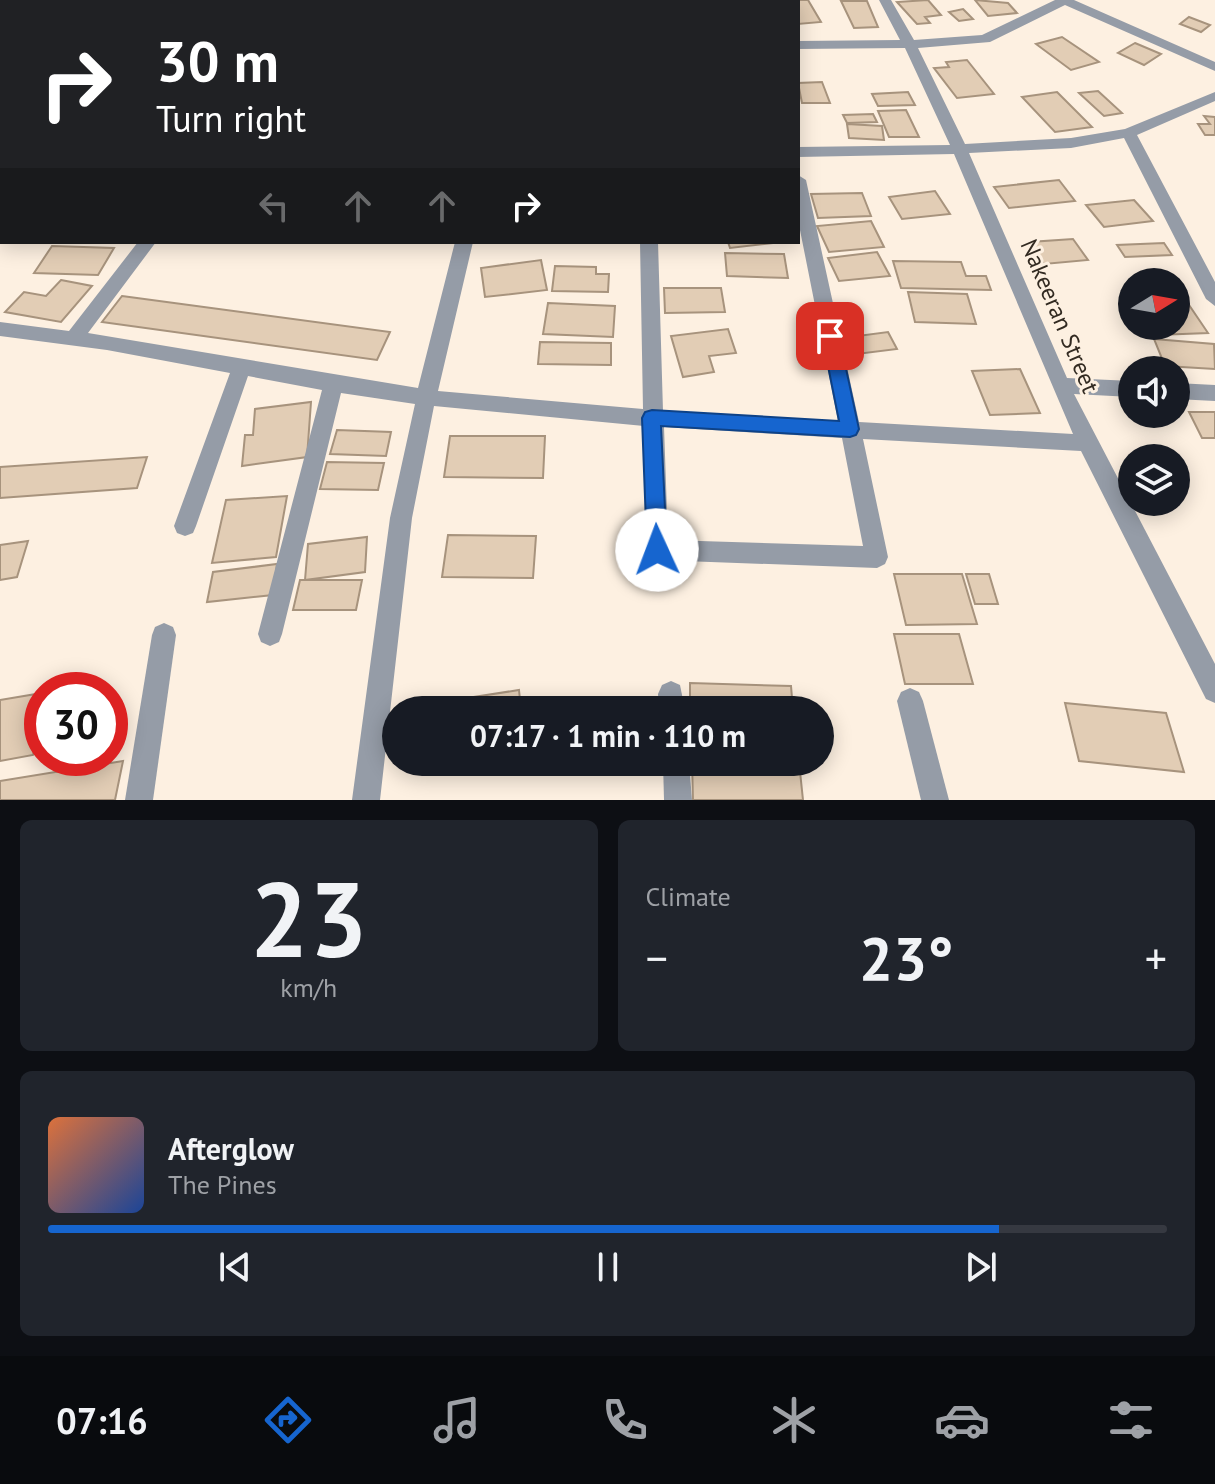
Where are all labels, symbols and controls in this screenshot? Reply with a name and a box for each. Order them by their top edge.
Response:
text: 30 m [156,25,279,97]
icon: right [24,32,128,136]
text: Turn right [156,95,306,142]
icon: left [252,184,296,228]
icon: ahead [336,184,380,228]
icon: ahead [420,184,464,228]
icon: right [504,184,548,228]
street label: Nakeeran Street [1014,234,1106,398]
north arrow [1118,268,1190,340]
map controls [1118,268,1190,516]
pin [796,302,864,370]
icon: arrive [808,314,852,358]
button: sound [1118,356,1190,428]
button: layers [1118,444,1190,516]
position arrow [615,508,699,592]
speed limit sign: 30 [24,672,128,776]
text: 07:17 · 1 min · 110 m [470,716,746,755]
text: 23 [250,851,368,986]
text: Climate [646,880,731,913]
text: 23° [859,919,953,997]
text: − [646,929,668,986]
text: + [1145,929,1167,986]
text: km/h [280,971,337,1004]
text: Afterglow [168,1129,294,1168]
text: The Pines [168,1168,277,1201]
icon: previous [213,1245,257,1289]
icon: pause [586,1245,630,1289]
icon: next [959,1245,1003,1289]
icon: directions [260,1392,316,1448]
icon: music [429,1392,485,1448]
icon: phone [597,1392,653,1448]
icon: climate [766,1392,822,1448]
icon: car [934,1392,990,1448]
icon: filters [1103,1392,1159,1448]
text: 07:16 [56,1397,148,1444]

